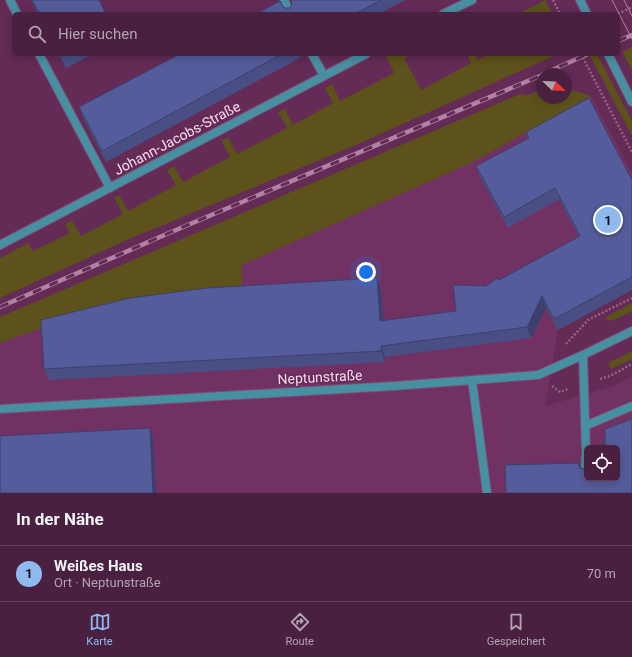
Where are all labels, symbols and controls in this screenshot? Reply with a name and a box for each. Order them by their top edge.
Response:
search box [12,12,620,56]
icon: search [26,23,48,45]
text: Hier suchen [58,25,137,43]
north arrow [536,68,572,104]
street label: Johann-Jacobs-Straße [111,98,243,178]
pin: 1 [595,205,621,235]
your location [356,262,376,282]
street label: Neptunstraße [277,367,363,387]
map controls [584,445,620,481]
button: locate [584,445,620,481]
text: In der Nähe [16,509,104,529]
text: Weißes Haus [54,557,143,575]
text: 1 [25,566,33,581]
text: 70 m [587,566,616,581]
text: Ort · Neptunstraße [54,575,161,590]
tab: Karte [86,611,113,648]
tab: Route [285,611,314,648]
tab: Gespeichert [487,611,546,648]

